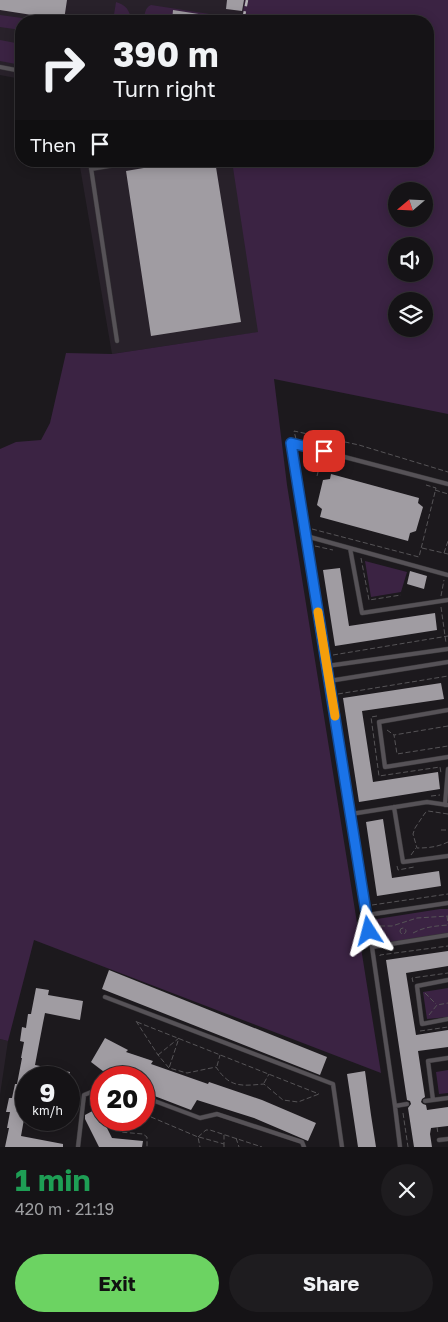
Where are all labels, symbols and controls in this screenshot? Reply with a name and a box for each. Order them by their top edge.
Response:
text: 390 m [113,33,219,75]
icon: right [30,35,95,100]
text: Turn right [113,75,216,102]
icon: arrive [86,130,114,158]
text: Then [30,133,76,156]
north arrow [388,182,432,228]
map controls [388,182,433,337]
button: sound [388,237,433,282]
button: layers [388,292,433,337]
pin [303,430,345,472]
icon: arrive [310,437,338,465]
position arrow [342,904,394,956]
speed limit sign: 20 [90,1066,155,1131]
text: 9 [40,1077,55,1108]
text: km/h [32,1103,63,1118]
text: 1 min [15,1162,91,1198]
button: close [381,1164,433,1216]
text: 420 m · 21:19 [15,1199,114,1219]
button: Exit [15,1254,219,1312]
button: Share [229,1254,433,1312]

